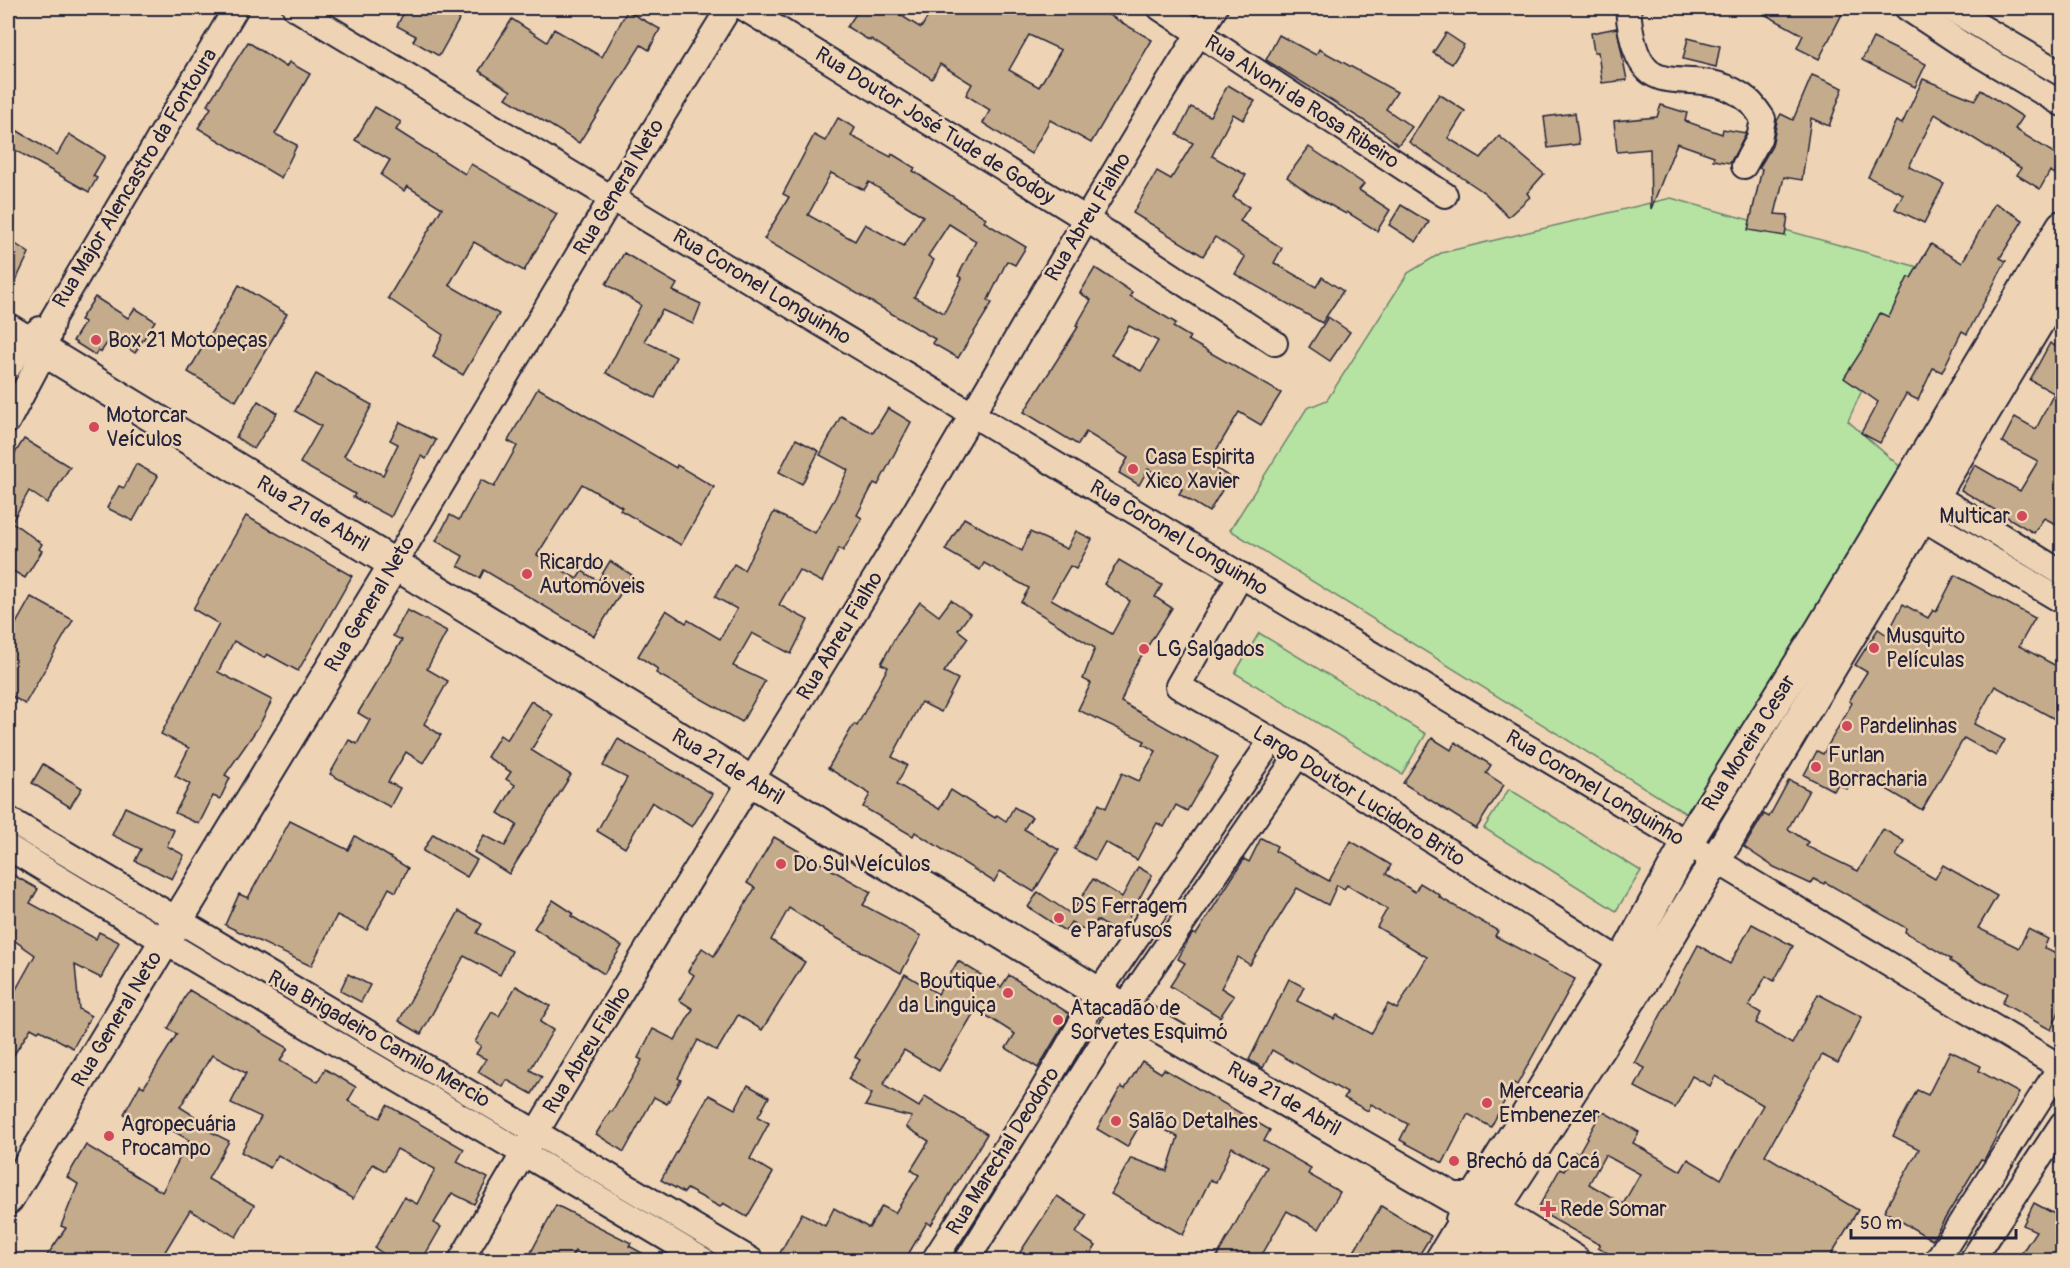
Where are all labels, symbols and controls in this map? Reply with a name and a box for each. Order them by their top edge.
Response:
street label: Rua Alvoni da Rosa Ribeiro [1200,29,1404,175]
street label: Rua Doutor José Tude de Godoy [810,41,1060,211]
street label: Rua Major Alencastro da Fontoura [47,43,223,313]
street label: Rua General Neto [568,114,670,260]
street label: Rua Abreu Fialho [1039,148,1137,286]
street label: Rua Coronel Longuinho [668,223,856,351]
place label: Box 21 Motopeças [108,327,268,354]
marker: Box 21 Motopeças [89,333,103,347]
place label: Motorcar Veículos [106,402,188,453]
marker: Motorcar Veículos [87,420,101,434]
place label: Casa Espirita Xico Xavier [1145,444,1255,495]
marker: Casa Espirita Xico Xavier [1126,462,1140,476]
street label: Rua 21 de Abril [252,470,374,558]
street label: Rua Coronel Longuinho [1085,474,1273,602]
place label: Multicar [1939,503,2011,530]
marker: Multicar [2015,509,2029,523]
street label: Rua General Neto [319,531,421,677]
place label: Ricardo Automóveis [539,549,645,600]
marker: Ricardo Automóveis [520,567,534,581]
street label: Rua Abreu Fialho [791,567,889,705]
place label: Musquito Películas [1886,623,1965,674]
place label: LG Salgados [1156,636,1265,663]
marker: Musquito Películas [1867,641,1881,655]
marker: LG Salgados [1137,642,1151,656]
street label: Rua Moreira Cesar [1696,669,1802,816]
place label: Pardelinhas [1859,713,1957,740]
street label: Largo Doutor Lucidoro Brito [1248,719,1470,873]
marker: Pardelinhas [1840,719,1854,733]
street label: Rua 21 de Abril [667,723,789,811]
street label: Rua Coronel Longuinho [1501,724,1689,852]
place label: Furlan Borracharia [1828,742,1927,793]
marker: Furlan Borracharia [1809,760,1823,774]
place label: Do Sul Veículos [793,851,931,878]
marker: Do Sul Veículos [774,857,788,871]
place label: DS Ferragem e Parafusos [1071,893,1187,944]
marker: DS Ferragem e Parafusos [1052,911,1066,925]
street label: Rua General Neto [66,946,168,1092]
street label: Rua Brigadeiro Camilo Mercio [263,964,495,1114]
place label: Boutique da Linguiça [899,968,997,1019]
street label: Rua Abreu Fialho [537,981,637,1119]
marker: Boutique da Linguiça [1001,986,1015,1000]
place label: Atacadão de Sorvetes Esquimó [1070,995,1228,1046]
marker: Atacadão de Sorvetes Esquimó [1051,1013,1065,1027]
street label: Rua 21 de Abril [1222,1056,1346,1142]
street label: Rua Marechal Deodoro [940,1062,1066,1240]
place label: Mercearia Embenezer [1499,1078,1600,1129]
marker: Mercearia Embenezer [1480,1096,1494,1110]
place label: Salão Detalhes [1128,1108,1259,1135]
place label: Agropecuária Procampo [121,1111,236,1162]
marker: Salão Detalhes [1109,1114,1123,1128]
marker: Agropecuária Procampo [102,1129,116,1143]
place label: Brechó da Cacá [1466,1148,1600,1175]
marker: Brechó da Cacá [1447,1154,1461,1168]
place label: Rede Somar [1560,1196,1667,1223]
marker: Rede Somar [1541,1202,1555,1216]
scale bar [1851,1202,2016,1240]
text: 50 m [1860,1212,1902,1235]

